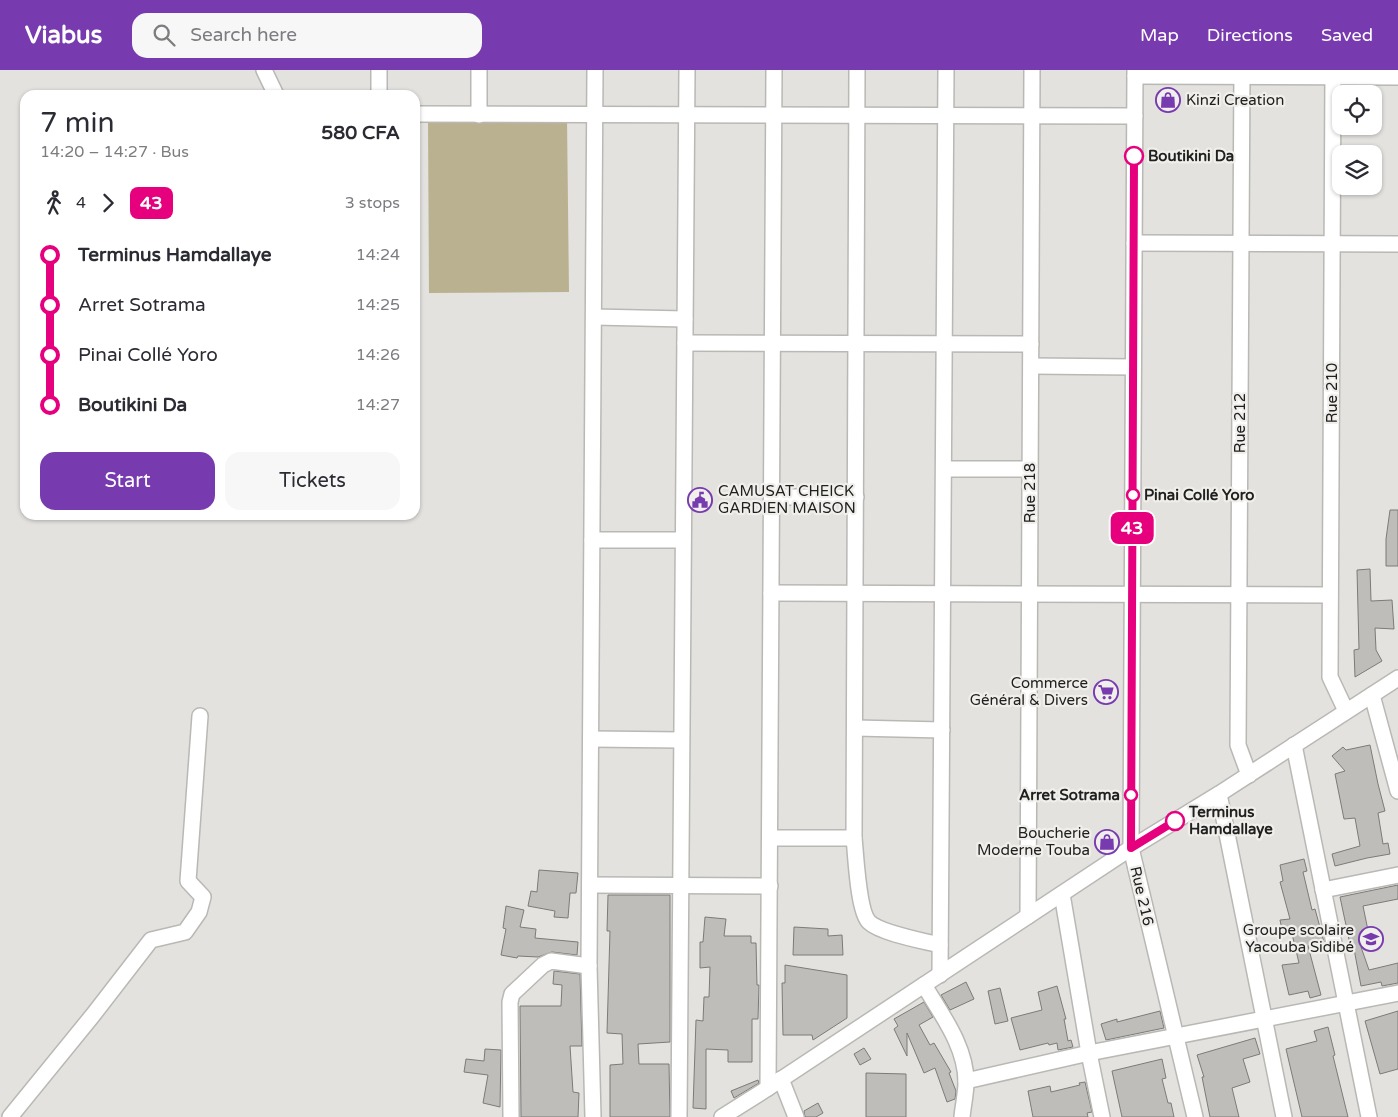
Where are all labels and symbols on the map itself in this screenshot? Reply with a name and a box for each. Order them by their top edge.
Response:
shop icon: Kinzi Creation [1155,87,1181,113]
place label: Kinzi Creation [1186,91,1284,109]
marker: Boutikini Da [1124,146,1144,166]
place label: Boutikini Da [1148,147,1234,165]
street label: Rue 210 [1323,363,1341,423]
street label: Rue 212 [1231,393,1249,453]
street label: Rue 218 [1021,463,1039,523]
place label: CAMUSAT CHEICK GARDIEN MAISON [718,482,856,517]
place label: Pinai Collé Yoro [1144,486,1254,504]
public building icon: CAMUSAT CHEICK GARDIEN MAISON [687,487,713,513]
marker: Pinai Collé Yoro [1126,488,1140,502]
line badge: 43 [1110,512,1154,544]
place label: Commerce Général & Divers [970,674,1088,709]
supermarket icon: Commerce Général & Divers [1093,679,1119,705]
place label: Arret Sotrama [1019,786,1120,804]
marker: Arret Sotrama [1124,788,1138,802]
place label: Terminus Hamdallaye [1188,803,1273,839]
marker: Terminus Hamdallaye [1165,811,1185,831]
place label: Boucherie Moderne Touba [977,824,1090,859]
shop icon: Boucherie Moderne Touba [1094,829,1120,855]
street label: Rue 216 [1126,865,1158,927]
place label: Groupe scolaire Yacouba Sidibé [1243,921,1354,956]
school or university icon: Groupe scolaire Yacouba Sidibé [1358,926,1384,952]

